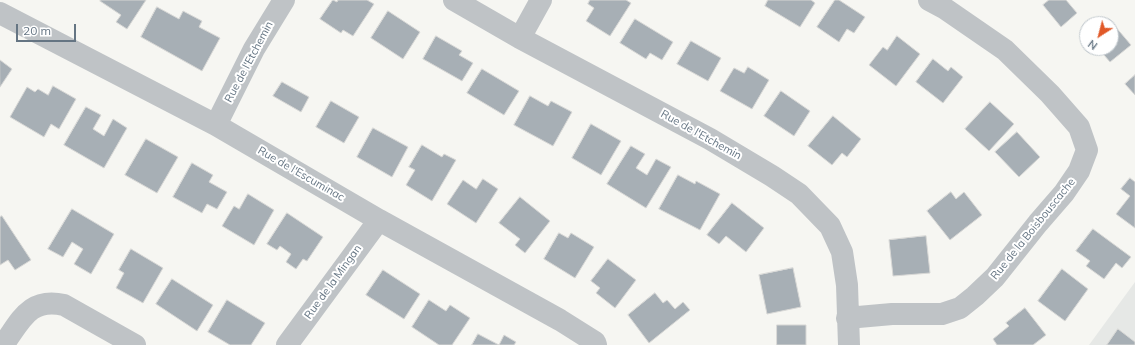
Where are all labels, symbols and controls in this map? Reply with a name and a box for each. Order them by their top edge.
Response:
scale bar [18,16,78,42]
north arrow [1079,16,1119,56]
street label: Rue de l'Etchemin [222,19,276,105]
text: 20 m [23,23,51,38]
text: N [1085,37,1100,53]
street label: Rue de l'Etchemin [658,107,744,163]
street label: Rue de l'Escuminac [255,144,347,204]
street label: Rue de la Boisbouscache [988,176,1078,282]
street label: Rue de la Mingan [302,242,364,322]

